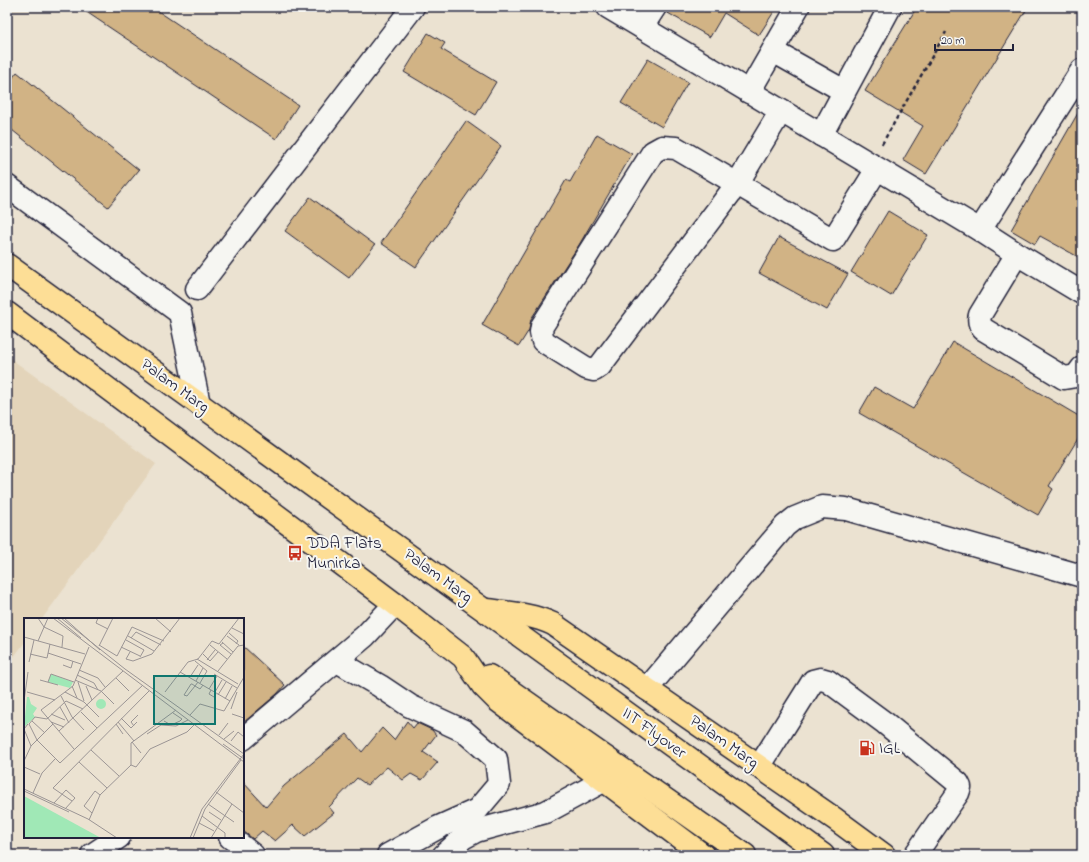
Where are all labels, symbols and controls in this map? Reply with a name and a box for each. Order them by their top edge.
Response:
scale bar [935,26,1013,52]
text: 20 m [941,32,964,50]
street label: Palam Marg [134,352,215,421]
place label: DDA Flats Munirka [306,531,382,576]
street label: Palam Marg [397,542,478,611]
bus stop icon: DDA Flats Munirka [286,544,304,562]
inset map [24,618,244,838]
street label: IIT Flyover [616,701,692,766]
street label: Palam Marg [683,709,764,777]
place label: IGL [879,736,901,761]
fuel station icon: IGL [858,739,876,757]

